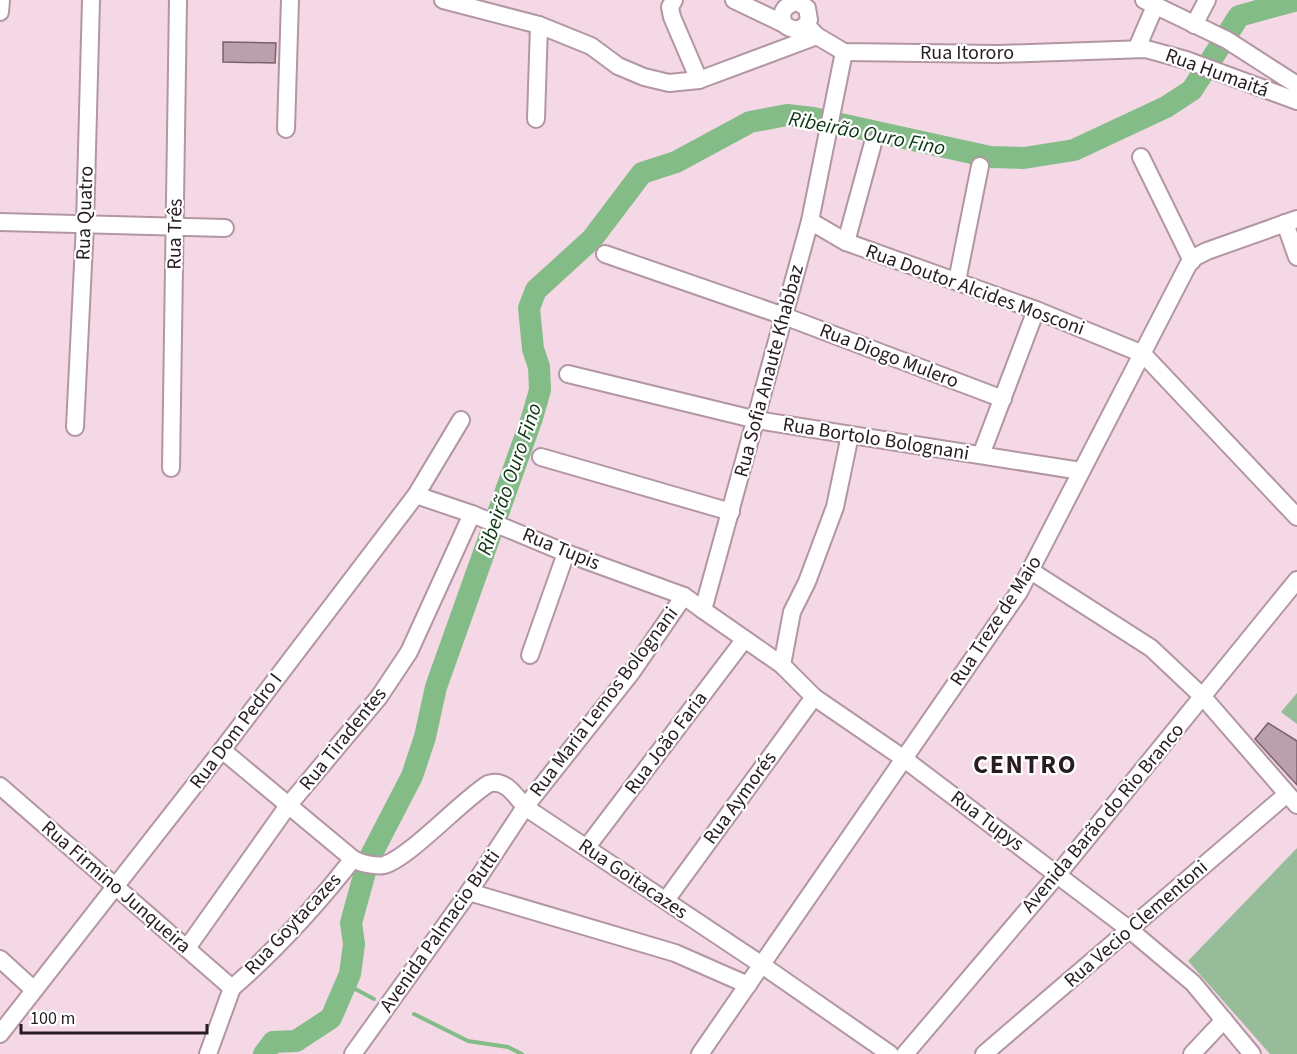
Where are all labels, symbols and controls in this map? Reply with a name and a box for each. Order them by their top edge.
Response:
street label: Rua Itororo [920,39,1014,67]
street label: Rua Humaitá [1161,41,1273,105]
water label: Ribeirão Ouro Fino [786,103,948,163]
street label: Rua Quatro [69,165,101,261]
street label: Rua Três [160,198,190,270]
street label: Rua Doutor Alcides Mosconi [862,237,1088,343]
street label: Rua Sofia Anaute Khabbaz [727,262,811,480]
street label: Rua Diogo Mulero [815,317,963,395]
water label: Ribeirão Ouro Fino [469,399,549,559]
street label: Rua Bortolo Bolognani [781,410,971,468]
street label: Rua Tupis [518,521,604,577]
street label: Rua Treze de Maio [943,550,1049,692]
street label: Rua Maria Lemos Bolognani [523,601,685,803]
street label: Rua Dom Pedro I [183,667,289,795]
street label: Rua Tiradentes [293,682,393,796]
street label: Rua João Faria [618,686,714,800]
street label: Avenida Barão do Rio Branco [1015,717,1191,919]
street label: Rua Aymorés [697,746,783,850]
district label: CENTRO [973,746,1077,783]
street label: Rua Tupys [944,784,1030,858]
street label: Rua Firmino Junqueira [35,814,197,960]
street label: Rua Goitacazes [573,832,693,926]
street label: Avenida Palmacio Butti [373,844,507,1018]
street label: Rua Vecio Clementoni [1058,854,1214,994]
street label: Rua Goytacazes [238,867,348,981]
scale bar [21,997,207,1035]
text: 100 m [30,1006,75,1031]

